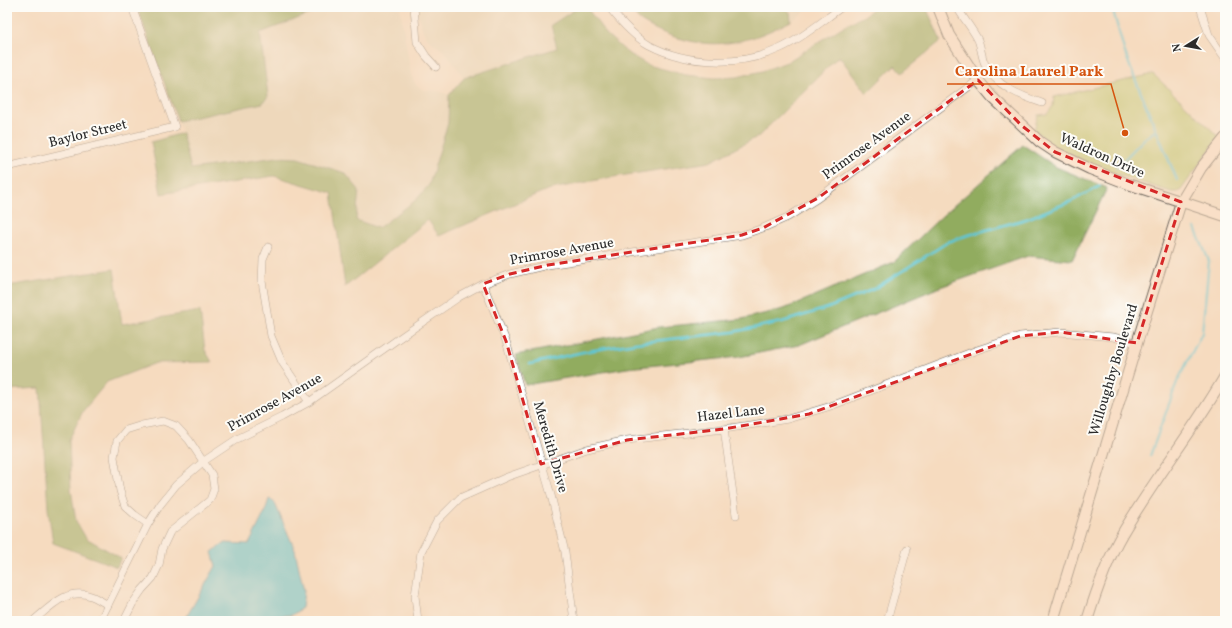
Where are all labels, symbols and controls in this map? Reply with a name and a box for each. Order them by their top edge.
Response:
north arrow [1166,26,1206,66]
text: N [1170,42,1186,53]
callout: Carolina Laurel Park [947,57,1111,84]
text: Carolina Laurel Park [955,62,1103,83]
street label: Primrose Avenue [819,107,915,185]
street label: Baylor Street [47,115,129,153]
street label: Waldron Drive [1057,129,1148,183]
street label: Primrose Avenue [509,233,616,270]
street label: Willoughby Boulevard [1085,301,1143,438]
street label: Primrose Avenue [224,369,326,437]
street label: Meredith Drive [528,399,572,495]
street label: Hazel Lane [696,400,766,428]

